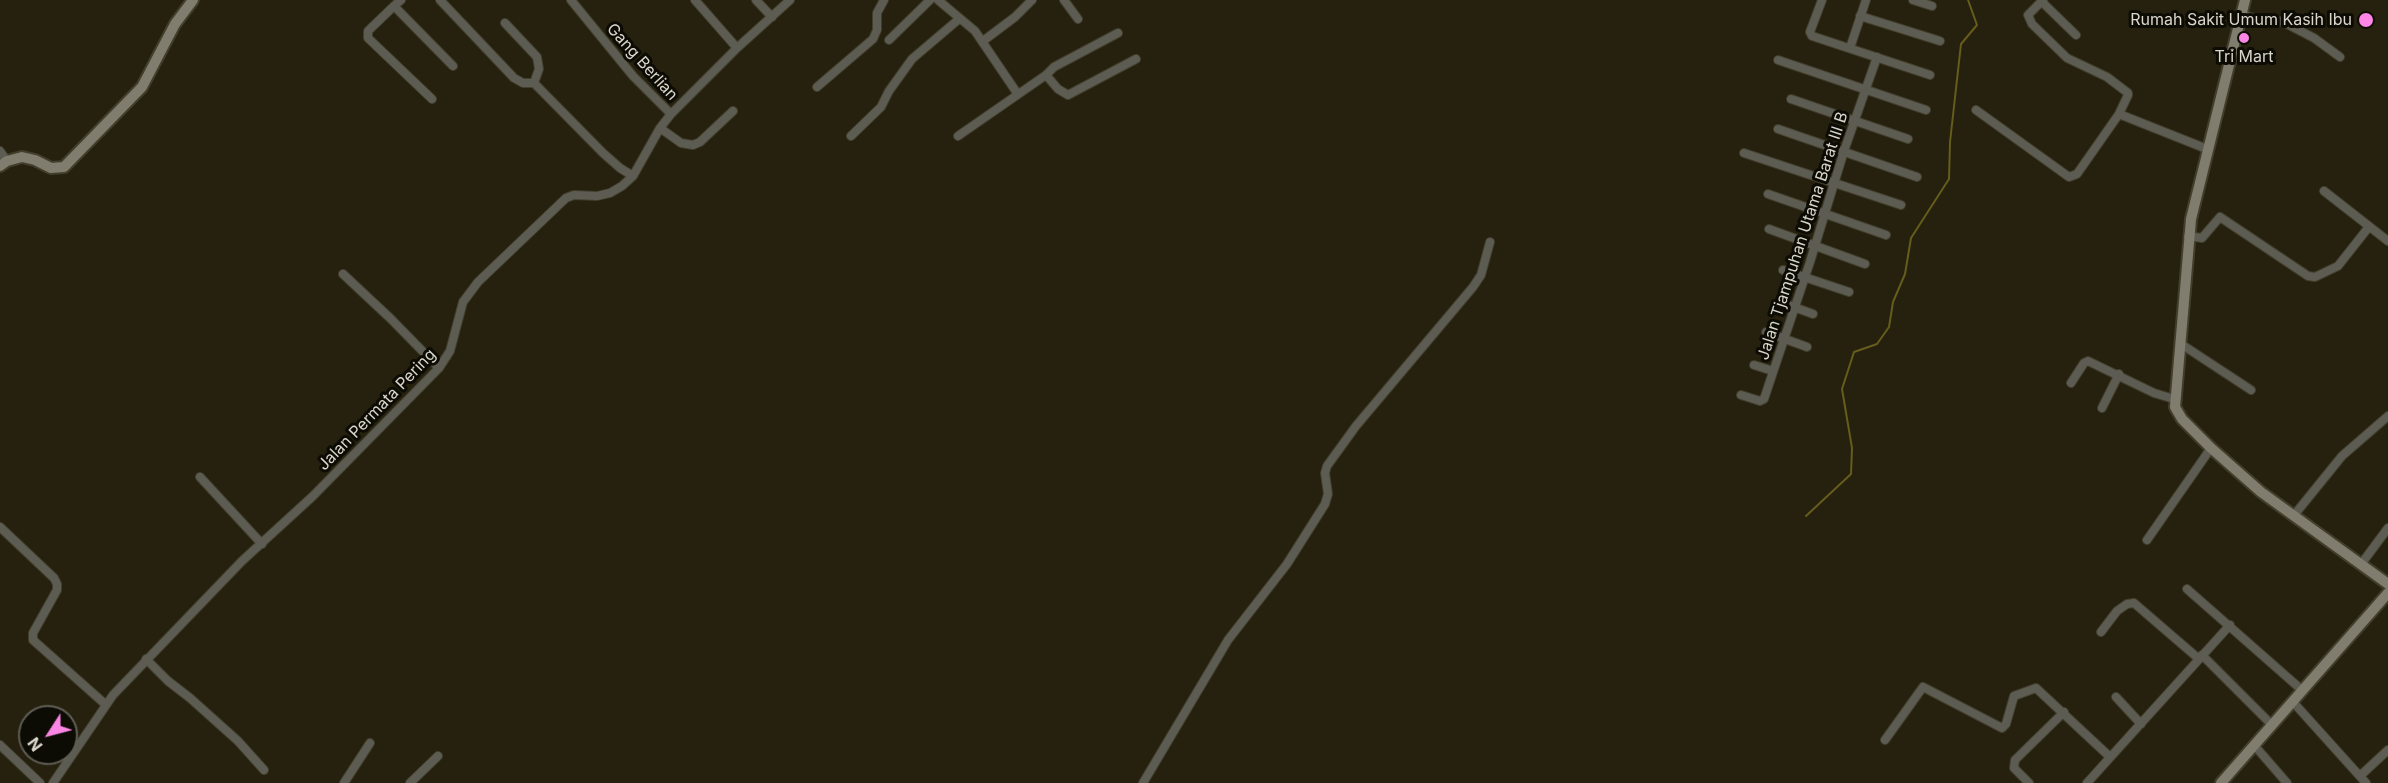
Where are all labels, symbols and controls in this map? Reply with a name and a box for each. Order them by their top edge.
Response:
place label: Rumah Sakit Umum Kasih Ibu [2130,10,2352,30]
marker: Rumah Sakit Umum Kasih Ibu [2357,11,2375,29]
street label: Gang Berlian [602,20,682,104]
marker: Tri Mart [2237,31,2251,45]
place label: Tri Mart [2214,47,2274,67]
street label: Jalan Tjampuhan Utama Barat III B [1754,110,1852,362]
street label: Jalan Permata Pering [314,345,440,475]
north arrow [18,705,78,765]
text: N [23,734,47,755]

